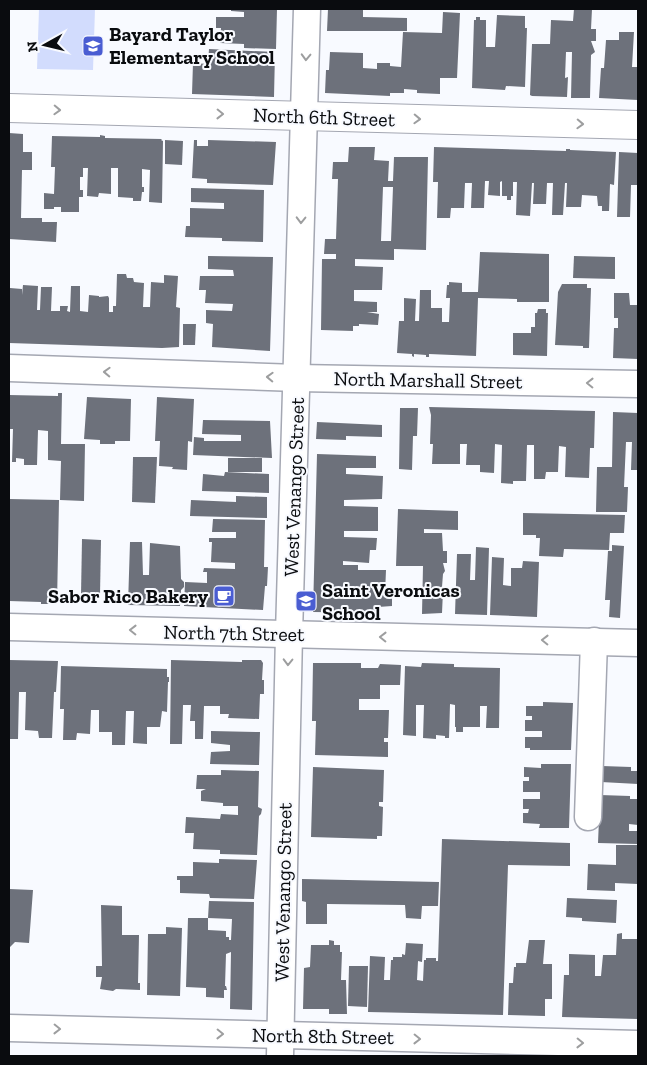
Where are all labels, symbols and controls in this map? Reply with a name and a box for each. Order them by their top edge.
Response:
north arrow [20,20,70,70]
place label: Bayard Taylor Elementary School [109,22,275,69]
school or university icon: Bayard Taylor Elementary School [81,34,105,58]
text: N [23,40,42,53]
one-way arrow [300,54,311,62]
street label: North 6th Street [253,103,396,131]
one-way arrow [54,104,62,115]
one-way arrow [216,109,224,119]
one-way arrow [414,114,422,124]
one-way arrow [576,118,584,129]
one-way arrow [296,216,306,224]
one-way arrow [103,366,111,377]
street label: North Marshall Street [333,366,523,394]
one-way arrow [265,372,273,382]
one-way arrow [585,378,593,389]
street label: West Venango Street [279,396,309,577]
place label: Saint Veronicas School [322,578,460,625]
place label: Sabor Rico Bakery [48,584,208,608]
cafe icon: Sabor Rico Bakery [212,584,236,608]
school or university icon: Saint Veronicas School [294,589,318,613]
street label: North 7th Street [163,620,305,646]
one-way arrow [128,625,136,636]
one-way arrow [378,631,386,642]
one-way arrow [541,635,548,645]
one-way arrow [283,658,293,666]
street label: West Venango Street [269,802,297,982]
street label: North 8th Street [252,1023,395,1049]
one-way arrow [54,1024,62,1035]
one-way arrow [216,1028,224,1039]
one-way arrow [414,1033,422,1044]
one-way arrow [576,1037,584,1048]

